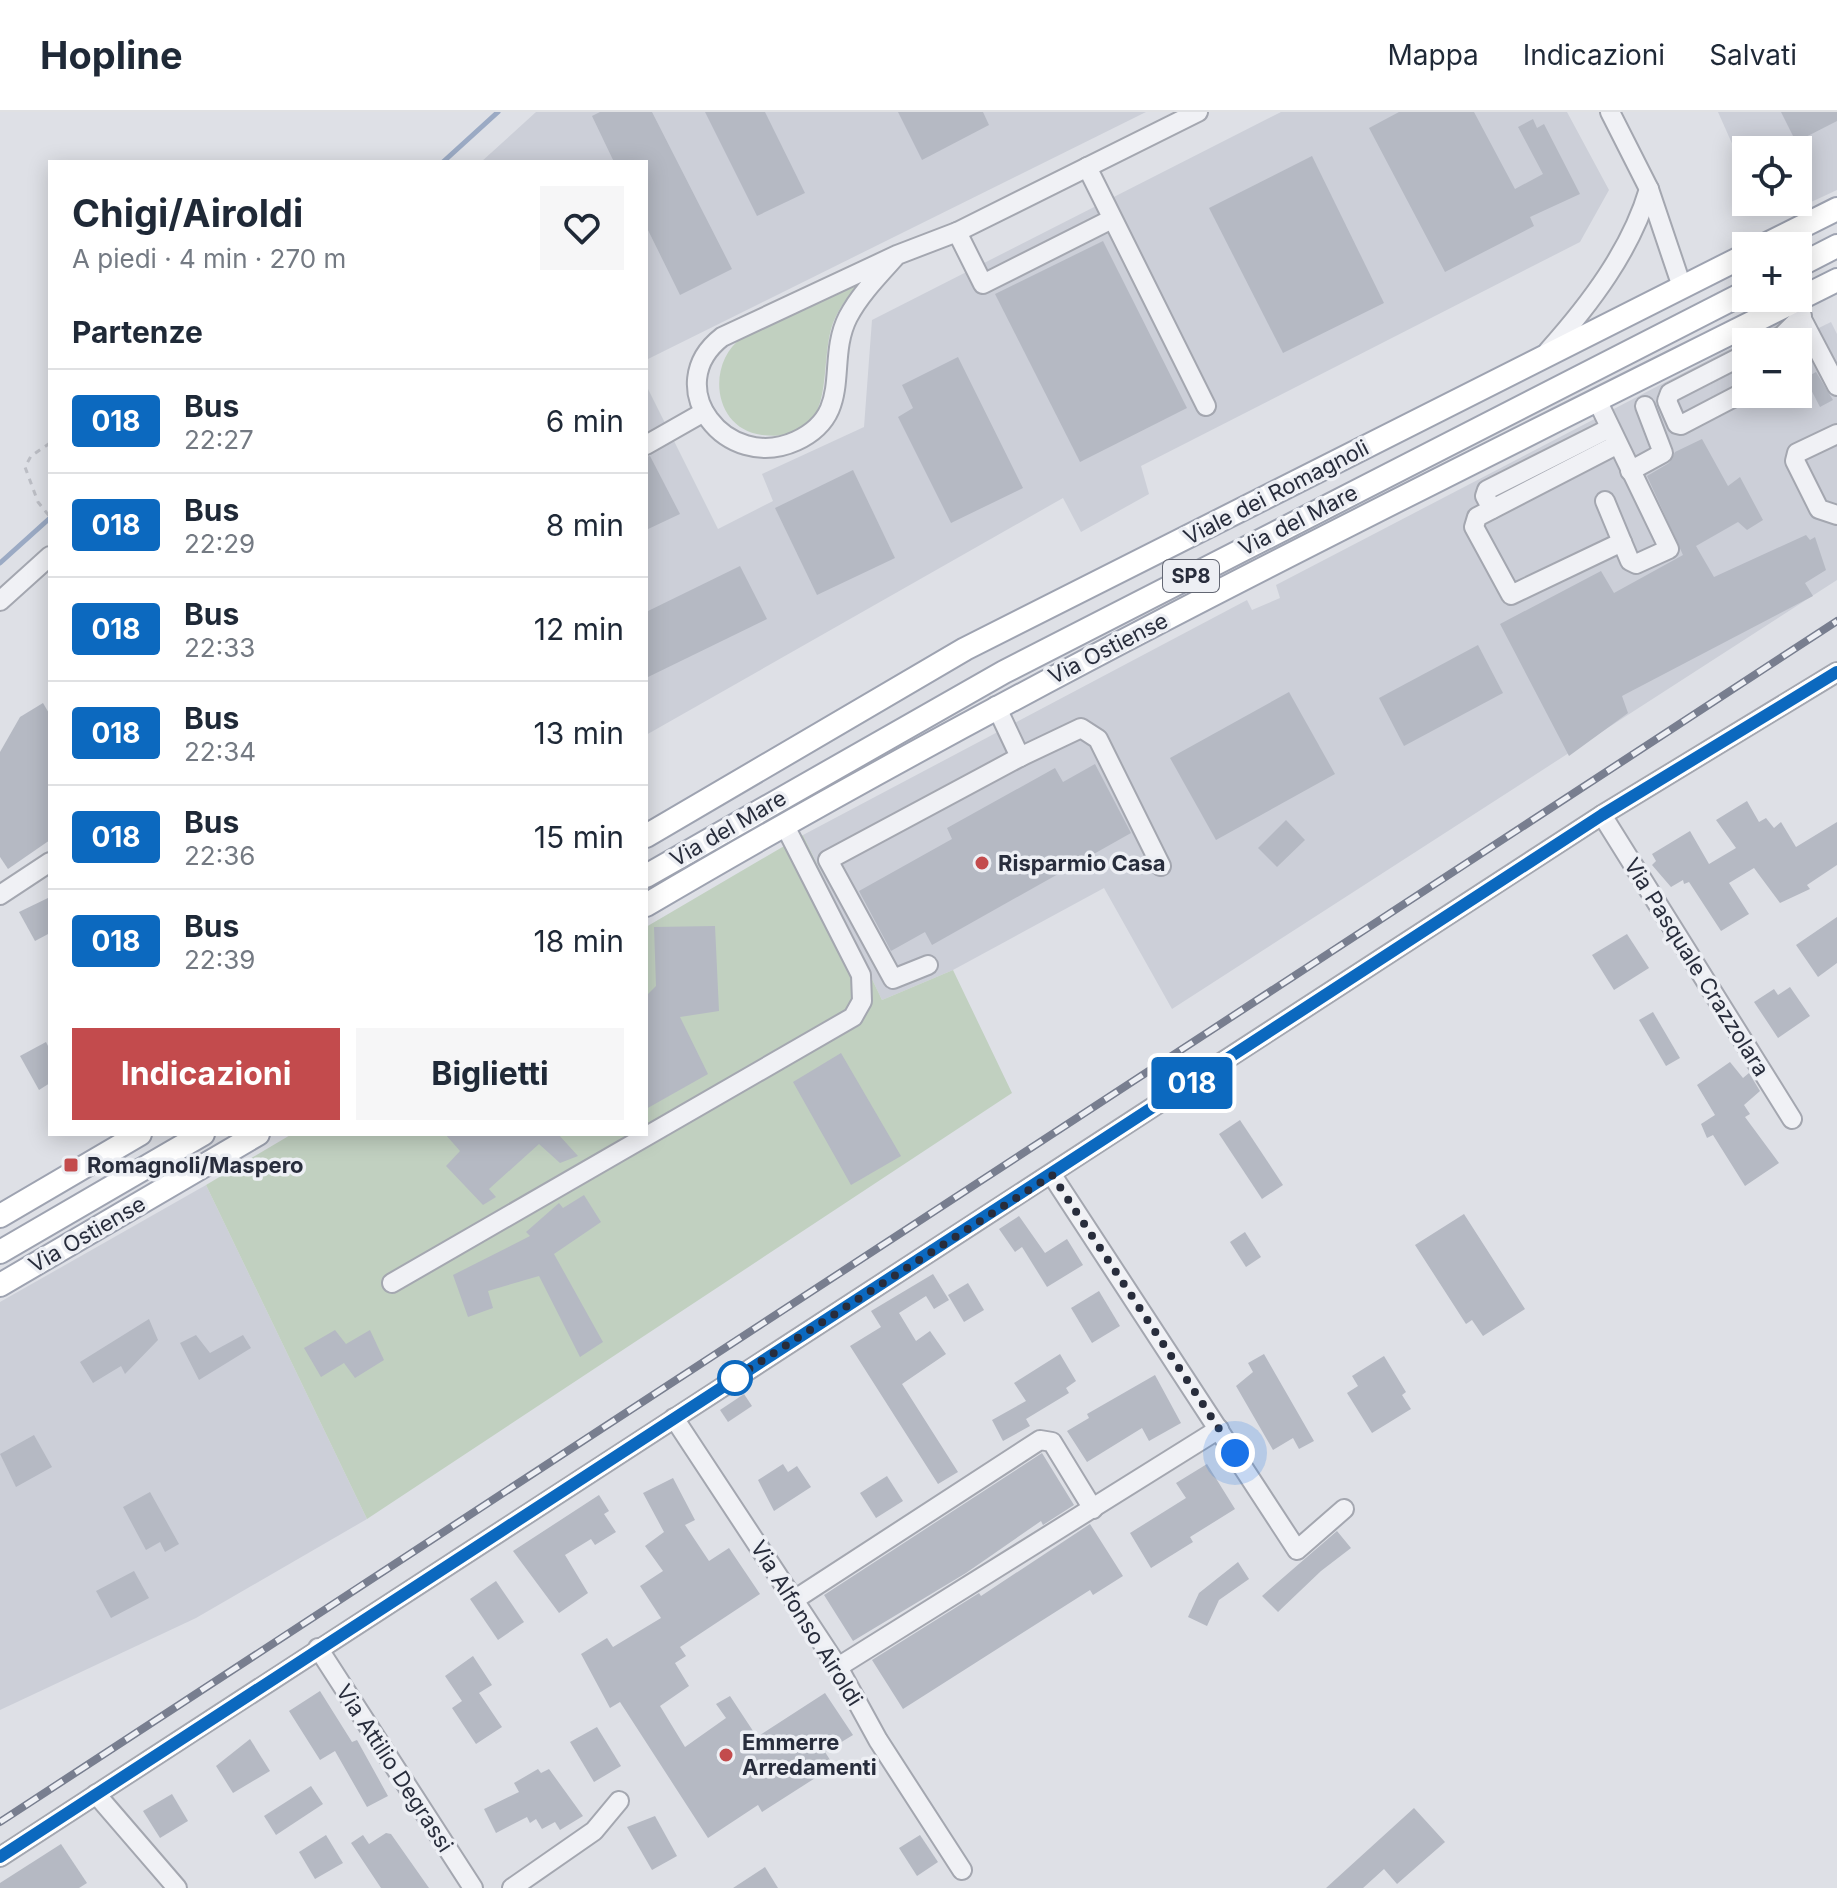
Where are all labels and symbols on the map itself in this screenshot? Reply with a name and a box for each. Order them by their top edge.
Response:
street label: Viale dei Romagnoli [1179,434,1373,550]
street label: Via del Mare [1234,479,1362,561]
road number: SP8 [1163,560,1219,592]
street label: Via Ostiense [1044,607,1172,689]
street label: Via del Mare [665,784,791,872]
place label: Risparmio Casa [998,850,1166,876]
street label: Via Pasquale Crazzolara [1619,853,1775,1081]
marker: Risparmio Casa [973,854,991,872]
line badge: 018 [1146,1057,1238,1109]
place label: Romagnoli/Maspero [87,1152,304,1178]
marker: Romagnoli/Maspero [62,1156,80,1174]
street label: Via Ostiense [24,1190,150,1278]
unlabelled marker [718,1361,752,1395]
your location [1215,1433,1255,1473]
street label: Via Alfonso Airoldi [746,1536,868,1710]
street label: Via Attilio Degrassi [331,1679,459,1857]
place label: Emmerre Arredamenti [742,1729,877,1780]
marker: Emmerre Arredamenti [717,1746,735,1764]

